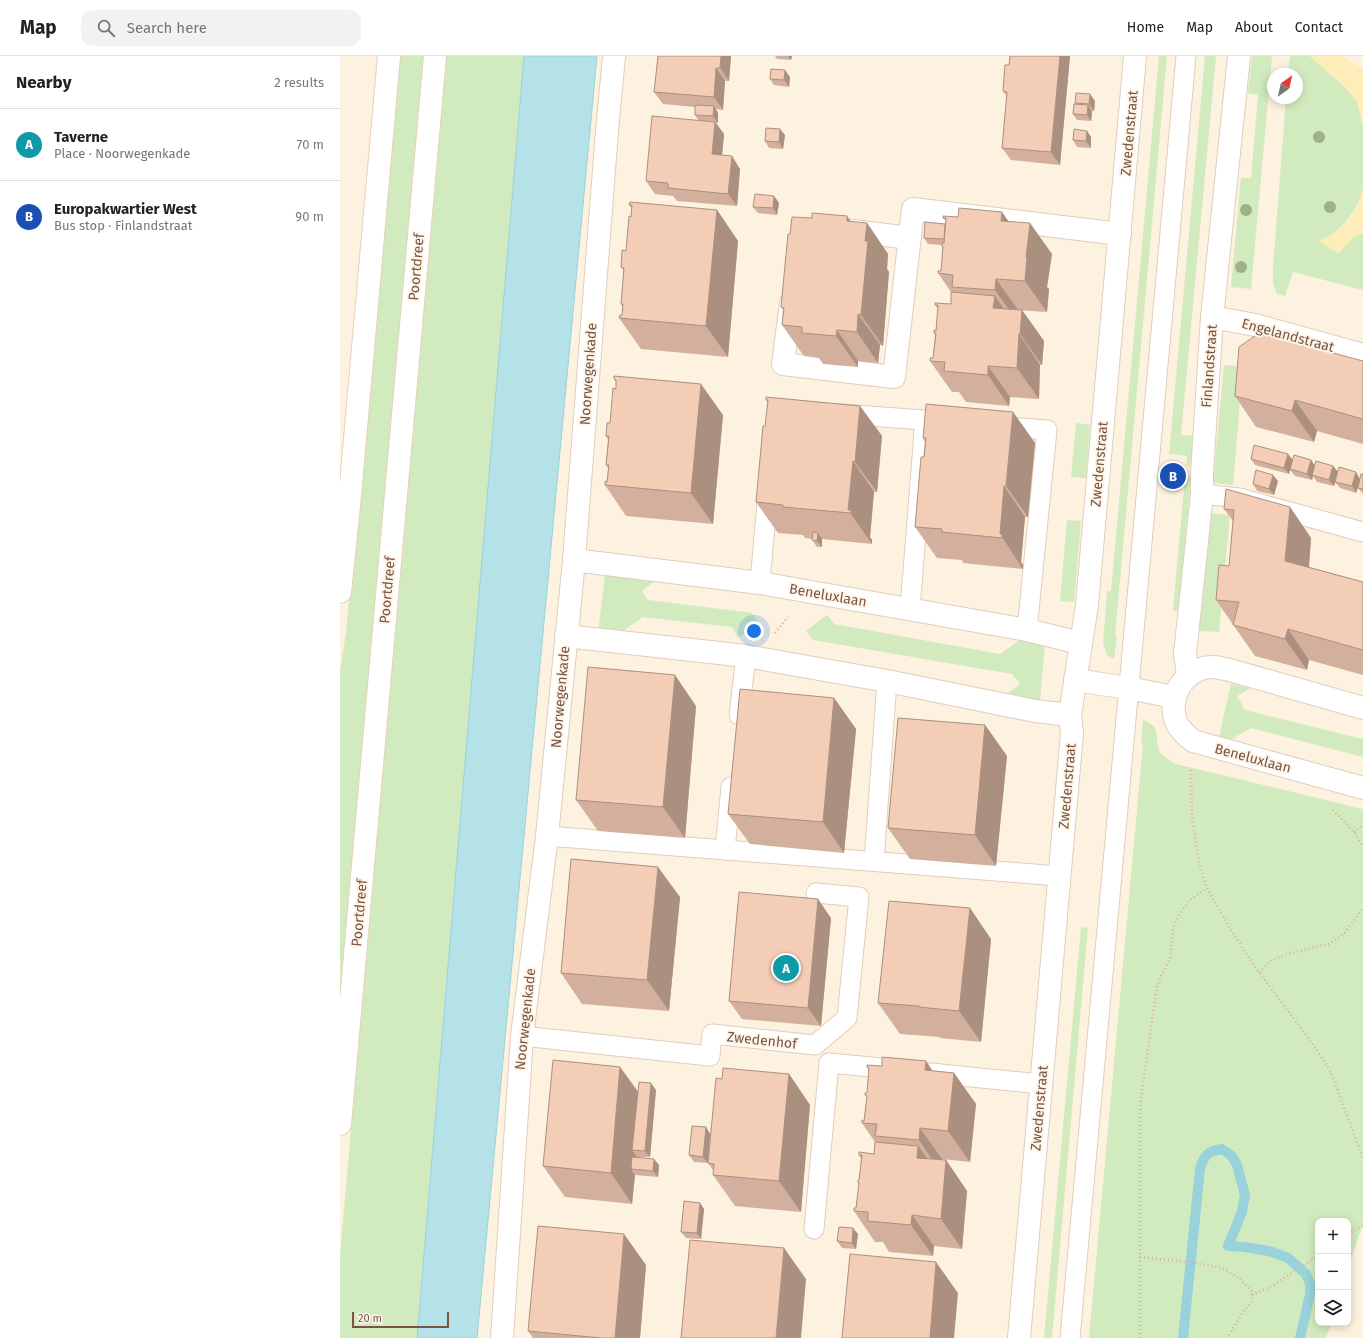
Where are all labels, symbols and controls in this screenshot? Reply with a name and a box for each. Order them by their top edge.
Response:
search box [81,10,361,46]
text: Map [20,16,57,39]
icon: search [95,17,117,39]
text: Search here [127,19,207,37]
text: Home [1127,19,1164,36]
text: Map [1186,19,1213,36]
text: About [1235,19,1273,36]
text: Contact [1295,19,1343,36]
north arrow [1267,68,1303,104]
text: Nearby [16,72,71,93]
text: 2 results [274,75,324,90]
street label: Zwedenstraat [1117,89,1142,177]
text: Taverne [54,128,108,146]
text: A [25,137,33,152]
text: 70 m [297,137,324,152]
text: Place · Noorwegenkade [54,146,190,161]
text: Europakwartier West [54,200,197,218]
text: B [25,209,33,224]
text: 90 m [295,209,324,224]
text: Bus stop · Finlandstraat [54,218,192,233]
street label: Poortdreef [405,231,428,301]
street label: Engelandstraat [1240,315,1337,356]
street label: Noorwegenkade [576,322,601,426]
street label: Finlandstraat [1198,323,1221,408]
street label: Zwedenstraat [1087,420,1112,508]
pin: B [1160,461,1186,491]
street label: Poortdreef [376,554,399,624]
street label: Beneluxlaan [788,580,868,611]
your location [744,621,764,641]
street label: Noorwegenkade [548,645,573,749]
street label: Beneluxlaan [1213,740,1293,777]
street label: Zwedenstraat [1055,742,1080,830]
street label: Poortdreef [348,877,371,947]
pin: A [773,953,799,983]
street label: Noorwegenkade [512,967,539,1071]
street label: Zwedenhof [726,1028,799,1053]
street label: Zwedenstraat [1027,1064,1052,1152]
map controls [1315,1218,1351,1326]
button: + [1315,1218,1351,1254]
button: − [1315,1254,1351,1290]
button: layers [1315,1290,1351,1326]
scale bar [352,1310,449,1329]
text: 20 m [358,1312,382,1325]

